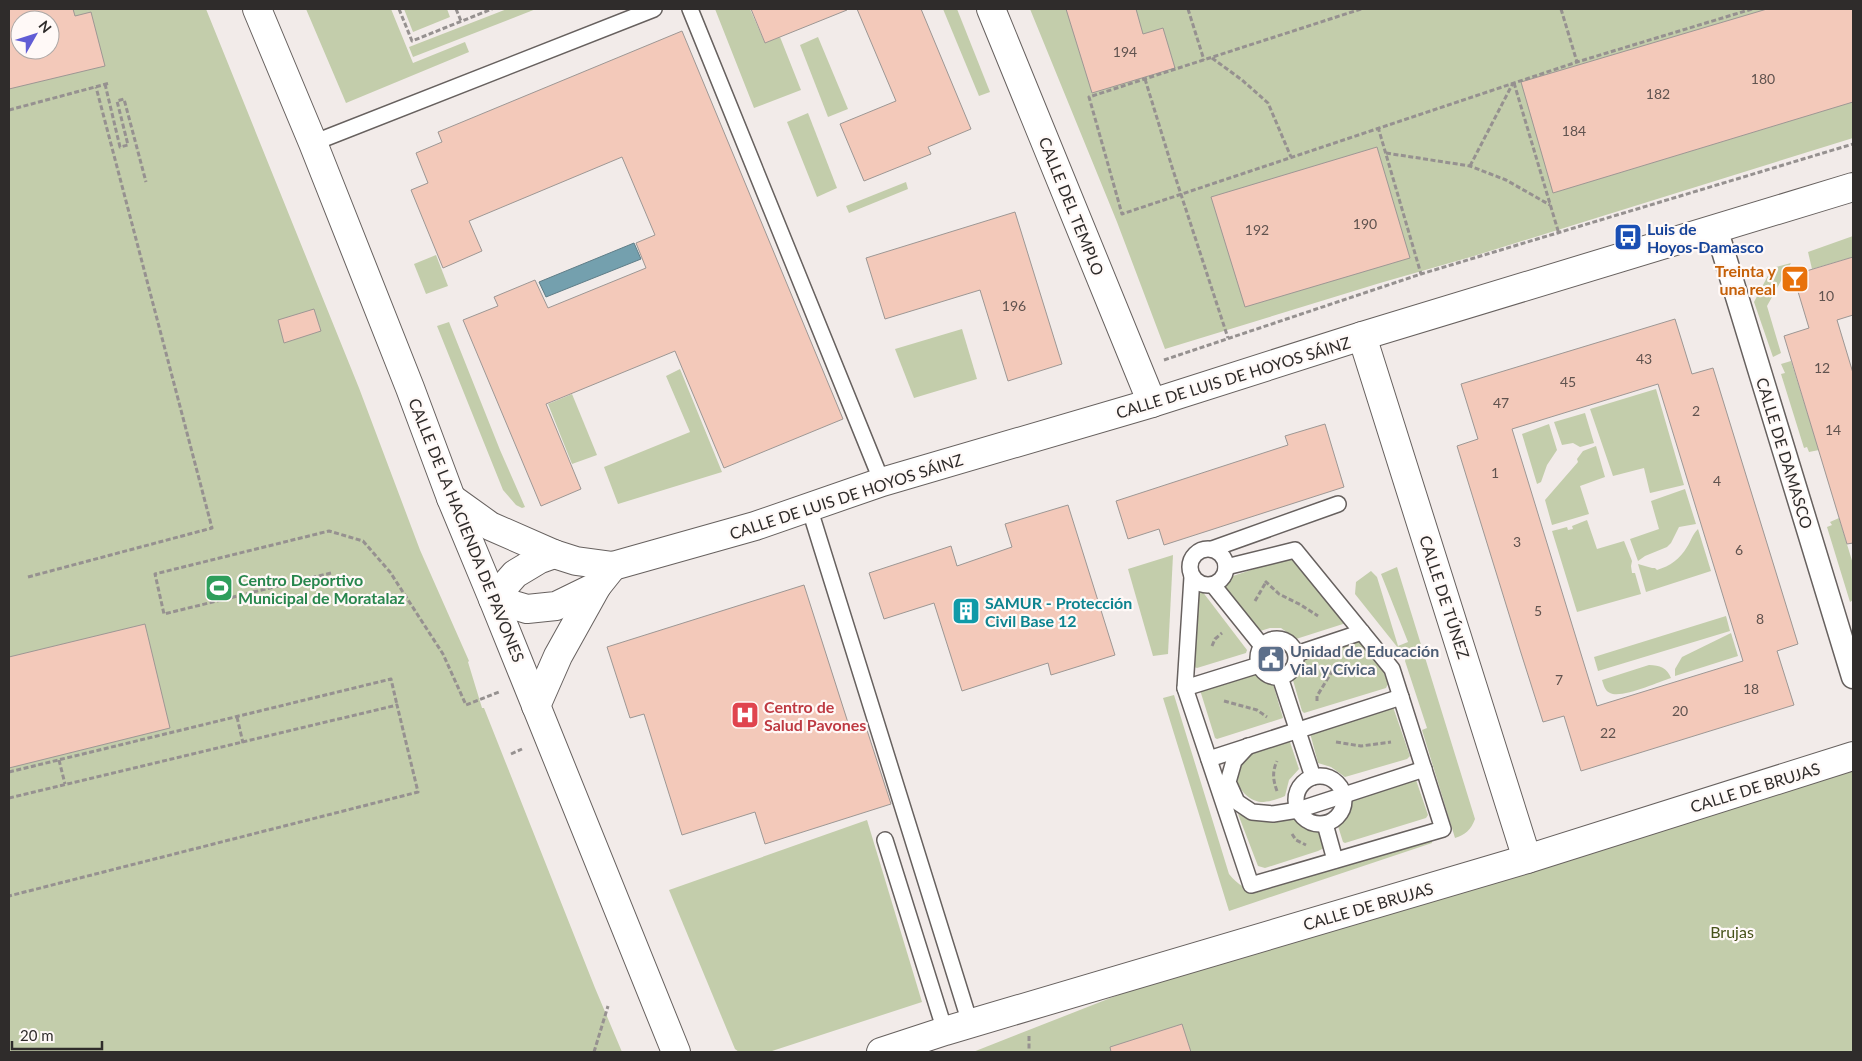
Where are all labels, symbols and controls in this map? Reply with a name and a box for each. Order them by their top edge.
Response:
north arrow [10,10,60,60]
text: N [35,17,55,36]
house number: 194 [1113,43,1137,60]
house number: 180 [1751,70,1775,87]
house number: 182 [1646,85,1670,102]
house number: 184 [1562,122,1586,139]
street label: CALLE DEL TEMPLO [1036,134,1109,278]
house number: 190 [1353,215,1377,232]
place label: Luis de Hoyos-Damasco [1647,219,1764,256]
house number: 192 [1245,221,1269,238]
bus stop icon: Luis de Hoyos-Damasco [1613,222,1643,252]
place label: Treinta y una real [1715,261,1777,298]
bar icon: Treinta y una real [1780,264,1810,294]
house number: 10 [1818,287,1834,304]
house number: 196 [1002,297,1026,314]
street label: CALLE DE LUIS DE HOYOS SÁINZ [1113,332,1353,422]
house number: 43 [1636,350,1652,367]
house number: 12 [1814,359,1830,376]
house number: 45 [1560,373,1576,390]
street label: CALLE DE DAMASCO [1753,375,1817,531]
house number: 47 [1493,394,1509,411]
street label: CALLE DE LA HACIENDA DE PAVONES [405,395,529,665]
house number: 2 [1692,402,1700,419]
house number: 14 [1825,421,1841,438]
street label: CALLE DE LUIS DE HOYOS SÁINZ [727,449,965,543]
house number: 1 [1491,464,1499,481]
house number: 4 [1713,472,1721,489]
street label: CALLE DE TÚNEZ [1416,533,1474,661]
house number: 3 [1513,533,1521,550]
house number: 6 [1735,541,1743,558]
place label: Centro Deportivo Municipal de Moratalaz [238,570,405,607]
sports icon: Centro Deportivo Municipal de Moratalaz [204,573,234,603]
place label: SAMUR - Protección Civil Base 12 [985,593,1132,630]
building icon: SAMUR - Protección Civil Base 12 [951,596,981,626]
house number: 5 [1534,602,1542,619]
house number: 8 [1756,610,1764,627]
place label: Unidad de Educación Vial y Cívica [1289,641,1439,678]
public building icon: Unidad de Educación Vial y Cívica [1256,644,1286,674]
house number: 7 [1555,671,1563,688]
house number: 18 [1743,680,1759,697]
place label: Centro de Salud Pavones [764,697,866,734]
hospital icon: Centro de Salud Pavones [730,700,760,730]
house number: 20 [1672,702,1688,719]
house number: 22 [1600,724,1616,741]
street label: CALLE DE BRUJAS [1688,758,1822,816]
street label: CALLE DE BRUJAS [1301,878,1435,934]
park label: Brujas [1710,922,1754,941]
scale bar [12,1018,102,1050]
text: 20 m [20,1026,54,1044]

